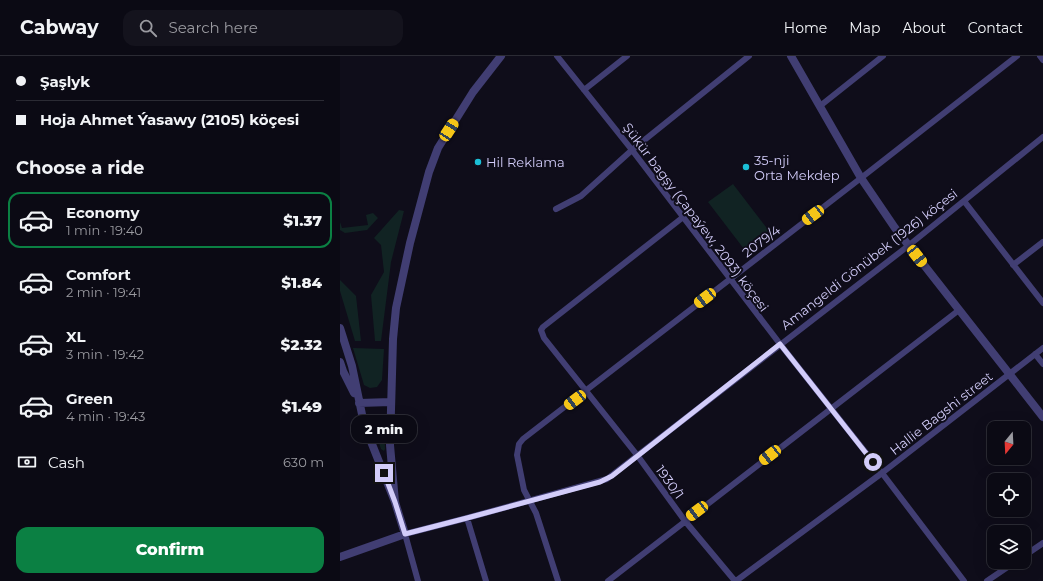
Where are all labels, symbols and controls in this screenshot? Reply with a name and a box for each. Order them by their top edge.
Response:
search box [123,10,403,46]
text: Cabway [20,16,99,39]
icon: search [137,17,159,39]
text: Search here [169,18,258,37]
text: Home [784,19,827,37]
text: Map [849,19,880,37]
text: About [902,19,946,37]
text: Contact [968,19,1023,37]
text: Şaşlyk [40,72,90,91]
text: Hoja Ahmet Ýasawy (2105) köçesi [40,110,299,129]
car [437,117,461,143]
street label: Şükür bagşy (Çapaýew, 2093) köçesi [620,119,772,315]
place label: 35-nji Orta Mekdep [754,152,840,183]
place label: Hil Reklama [486,154,565,170]
text: Choose a ride [16,157,144,179]
marker: Hil Reklama [473,157,483,167]
marker: 35-nji Orta Mekdep [741,162,751,172]
street label: Amangeldi Gönübek (1926) köçesi [778,185,960,333]
icon: car [18,202,54,238]
text: Economy [66,203,139,222]
car [800,203,826,227]
text: $1.37 [284,211,322,230]
street label: 2079/4 [739,221,783,260]
text: 1 min · 19:40 [66,222,143,238]
car [905,243,929,269]
icon: car [18,264,54,300]
text: Comfort [66,265,131,284]
text: $1.84 [281,273,322,292]
text: 2 min · 19:41 [66,284,141,300]
car [692,286,718,310]
icon: car [18,326,54,362]
text: XL [66,327,85,346]
text: $2.32 [281,335,322,354]
text: 3 min · 19:42 [66,346,144,362]
street label: Hallie Bagshi street [886,368,996,458]
icon: car [18,388,54,424]
car [562,388,588,412]
text: Green [66,389,113,408]
text: $1.49 [282,397,322,416]
text: 4 min · 19:43 [66,408,145,424]
callout: 2 min [351,415,417,443]
text: 2 min [365,421,403,437]
north arrow [987,421,1031,465]
map controls [987,421,1031,569]
car [757,443,783,467]
icon: cash [16,451,38,473]
text: Cash [48,453,85,472]
route start [864,453,882,471]
text: 630 m [283,454,324,470]
street label: 1930/1 [652,462,688,502]
route end [375,464,393,482]
button: locate [987,473,1031,517]
car [684,499,710,523]
button: layers [987,525,1031,569]
button: Confirm [16,527,324,573]

